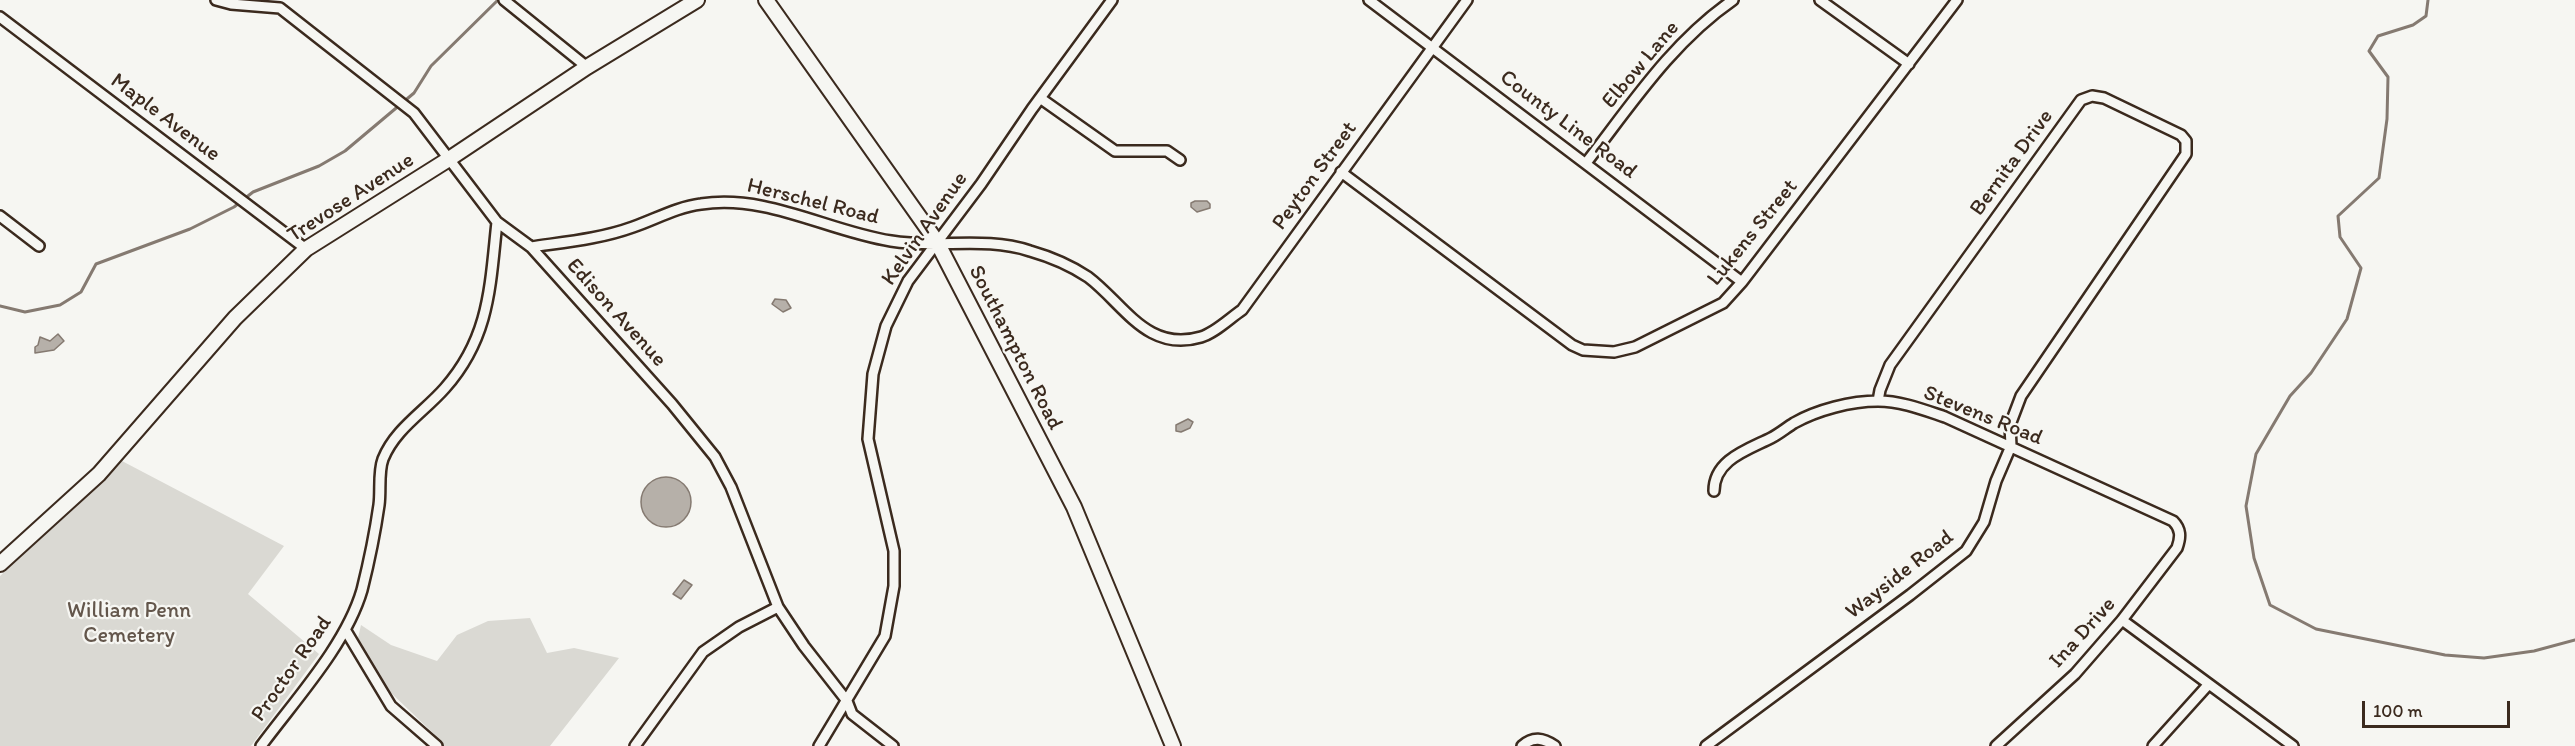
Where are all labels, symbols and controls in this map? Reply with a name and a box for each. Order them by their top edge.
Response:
street label: Elbow Lane [1597,16,1685,114]
street label: County Line Road [1494,65,1642,185]
street label: Maple Avenue [105,68,225,168]
street label: Bernita Drive [1965,105,2059,221]
street label: Peyton Street [1267,117,1363,235]
street label: Trevose Avenue [283,147,419,249]
street label: Kelvin Avenue [876,167,974,291]
street label: Herschel Road [744,173,882,231]
street label: Lukens Street [1702,174,1804,292]
street label: Edison Avenue [560,253,672,373]
street label: Southampton Road [962,261,1068,435]
street label: Stevens Road [1919,380,2047,452]
street label: Wayside Road [1841,525,1959,625]
street label: Ina Drive [2044,592,2122,674]
park label: William Penn Cemetery [67,598,191,650]
street label: Proctor Road [246,611,338,727]
scale bar [2365,689,2514,727]
text: 100 m [2373,700,2423,722]

